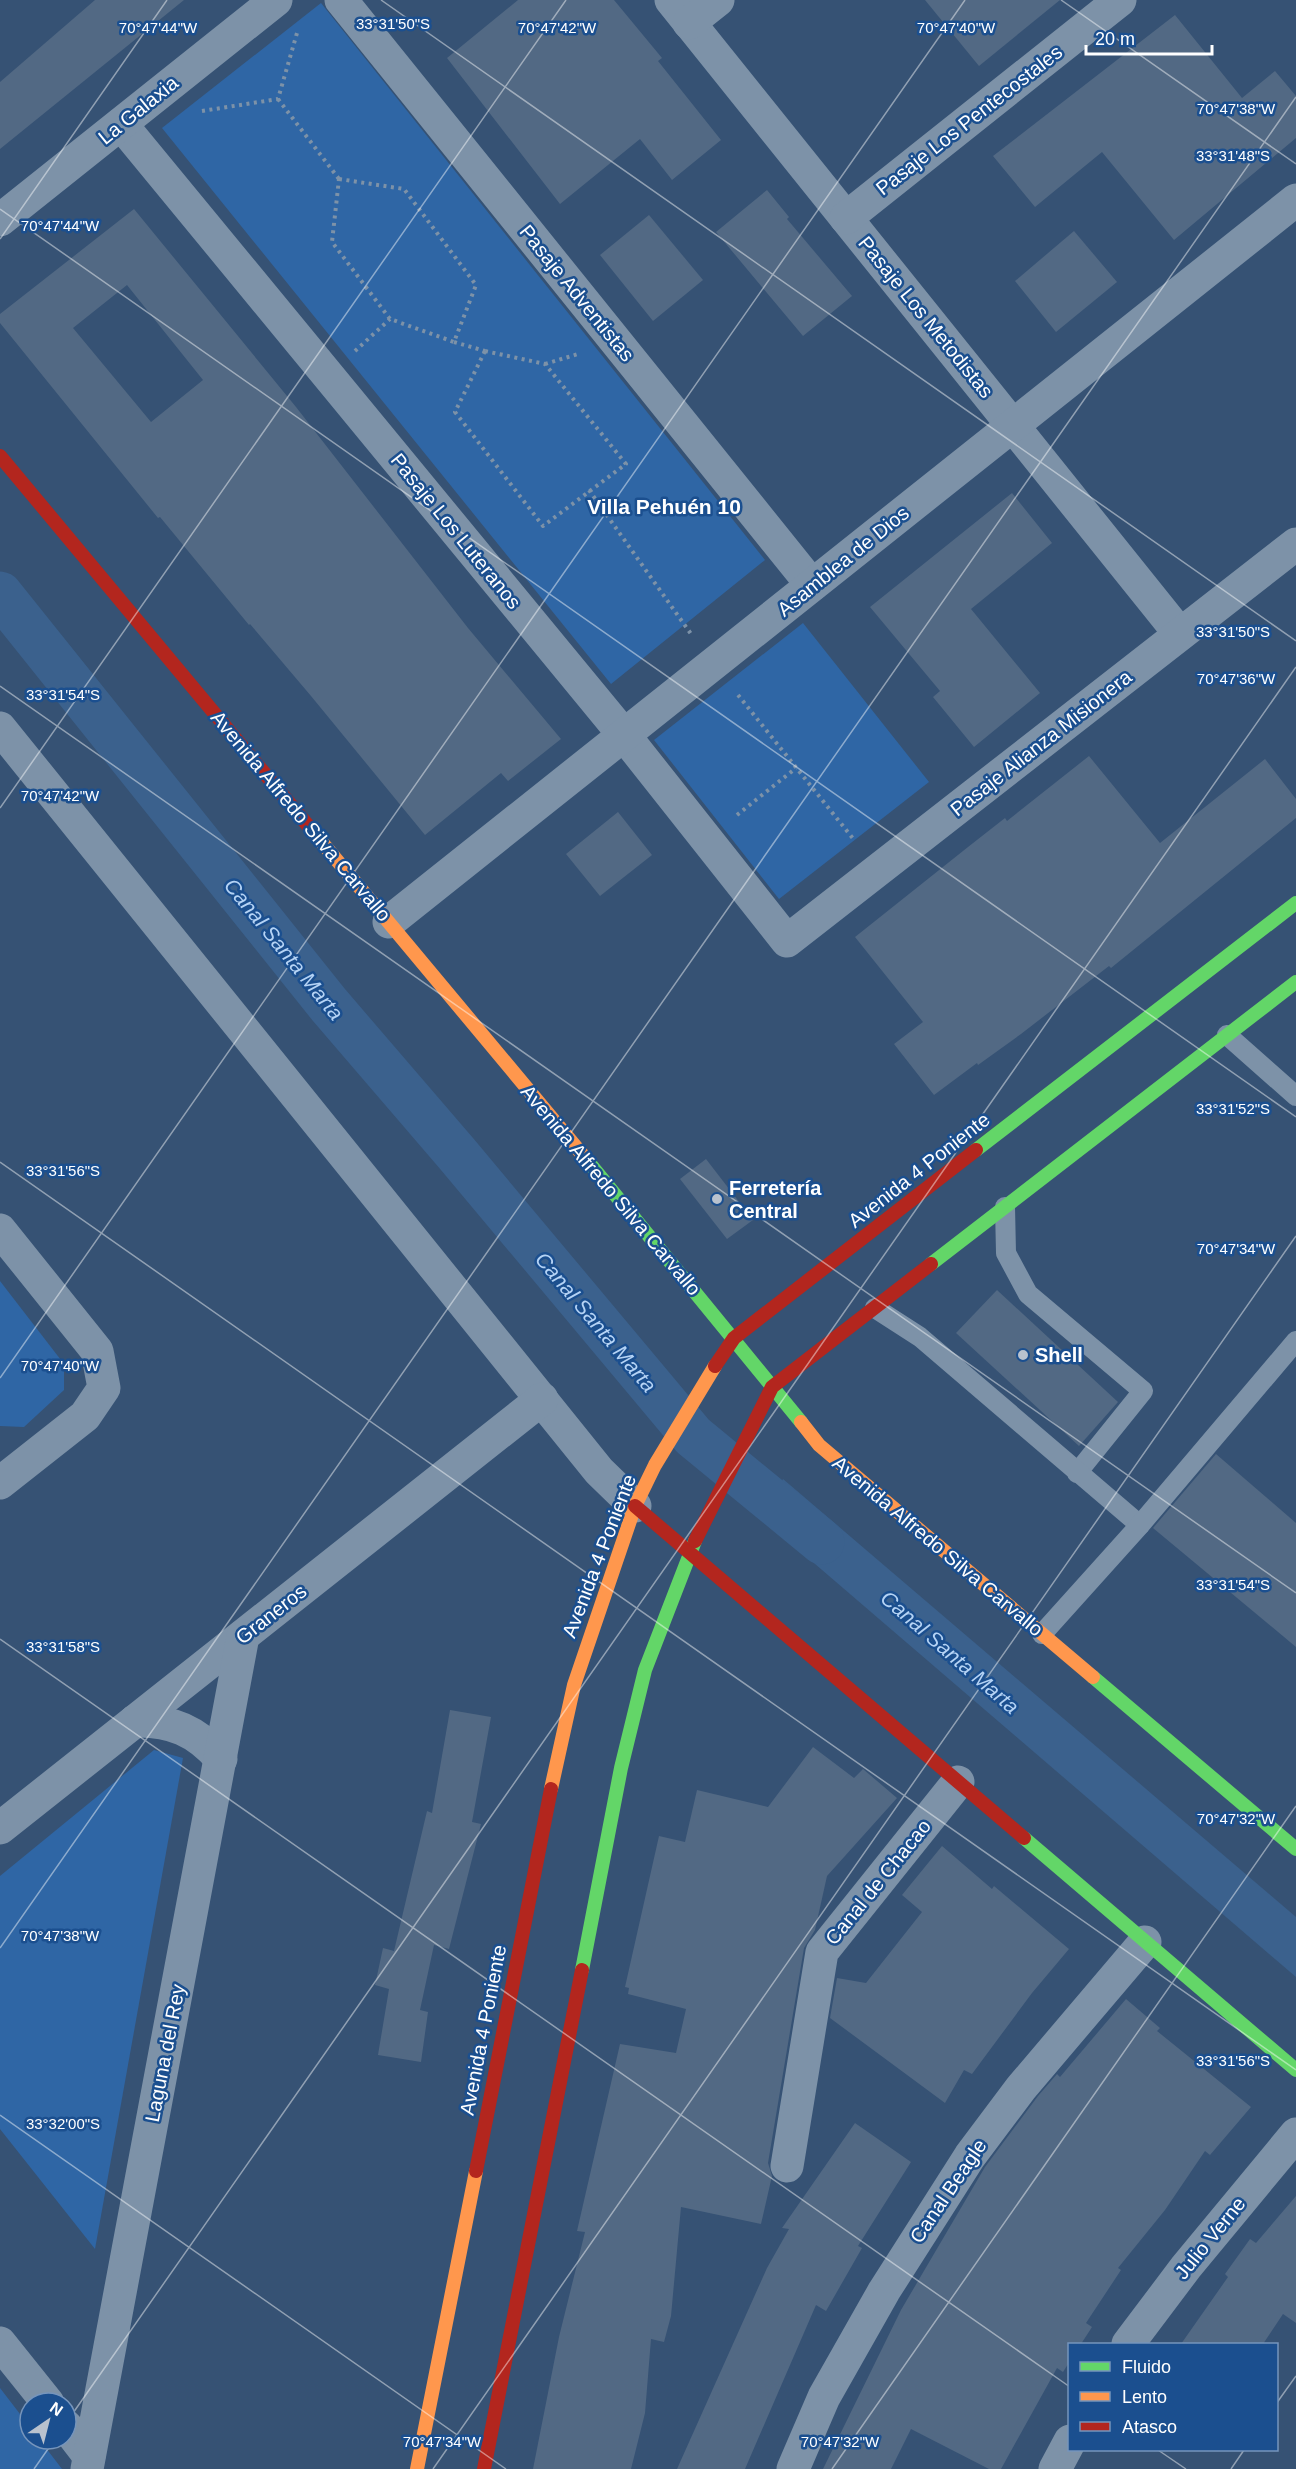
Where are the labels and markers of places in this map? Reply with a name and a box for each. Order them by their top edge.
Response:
place label: Ferretería Central [729,1177,822,1222]
marker: Ferretería Central [710,1192,724,1206]
place label: Shell [1035,1344,1083,1366]
marker: Shell [1016,1348,1030,1362]

